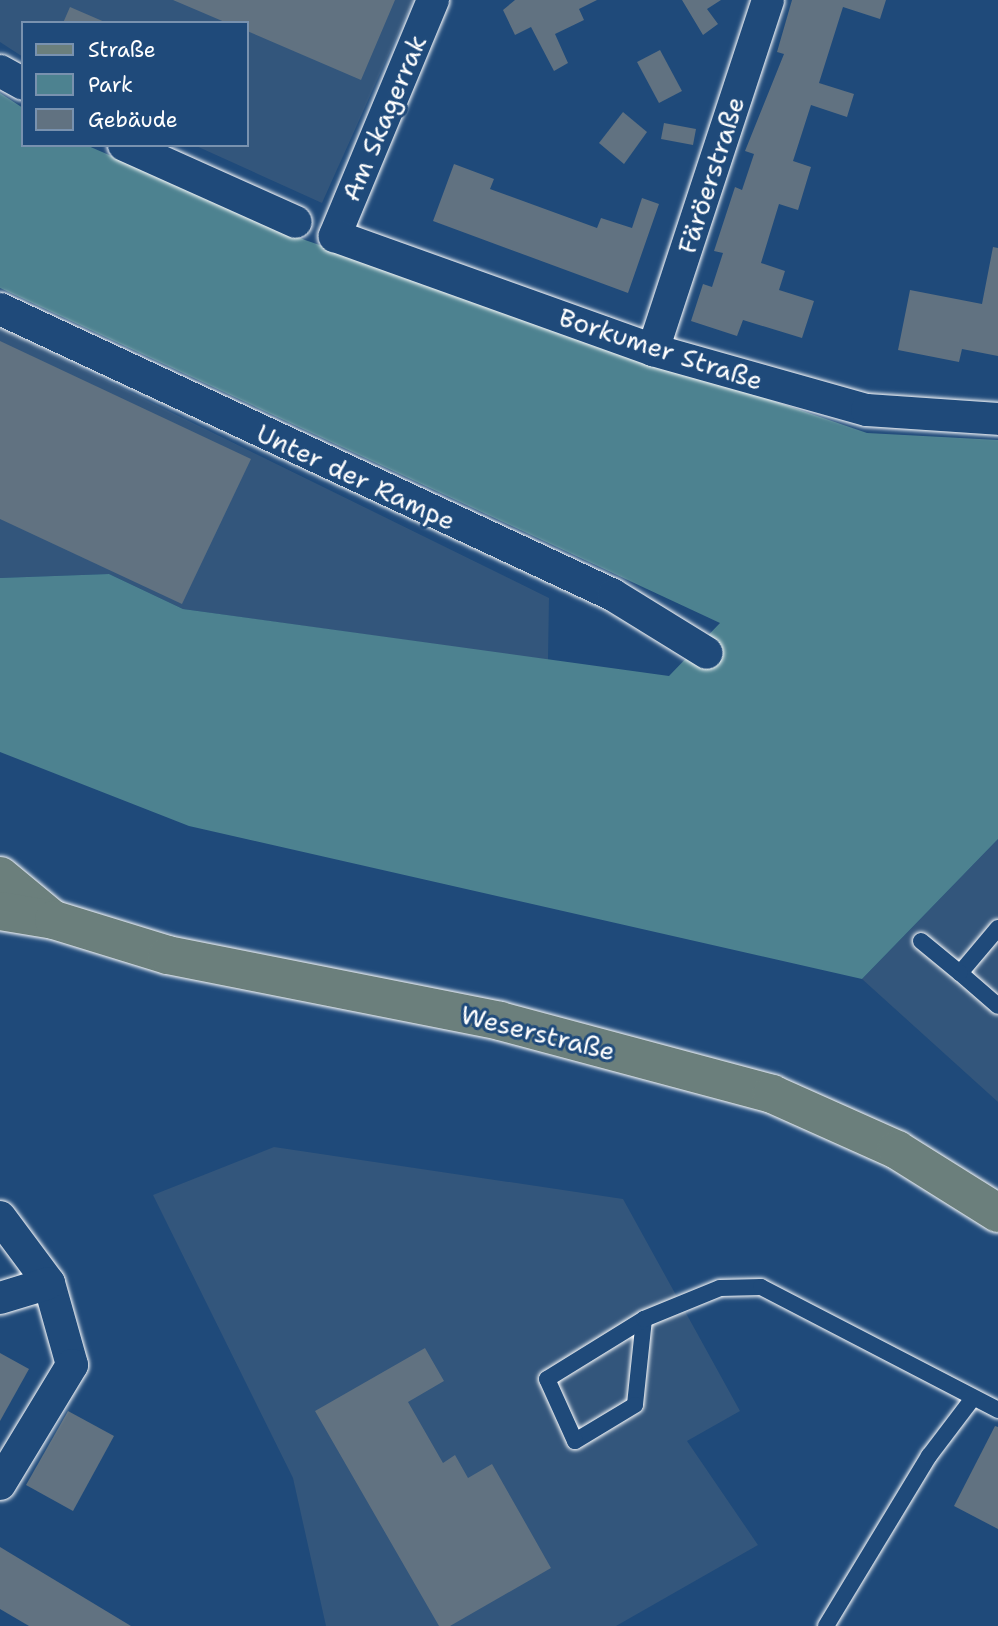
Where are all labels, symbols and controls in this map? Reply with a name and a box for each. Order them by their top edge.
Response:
legend [21,21,248,147]
street label: Am Skagerrak [335,30,433,206]
text: Straße [88,36,156,64]
text: Park [88,71,133,99]
street label: Färöerstraße [671,93,751,257]
text: Gebäude [88,106,178,134]
street label: Borkumer Straße [555,301,767,397]
street label: Unter der Rampe [252,417,460,537]
street label: Weserstraße [458,999,618,1067]

